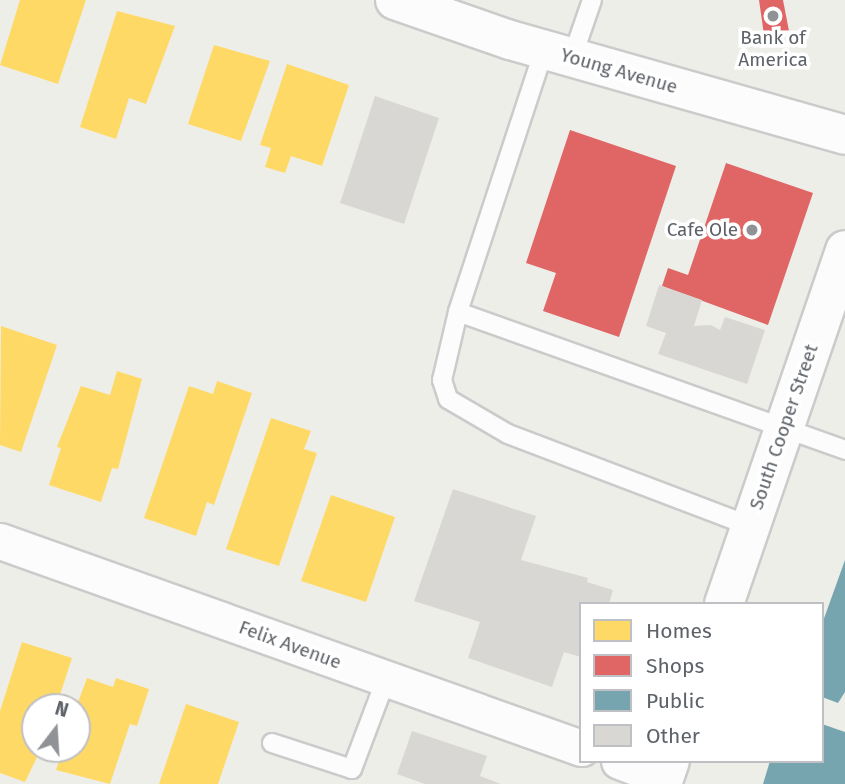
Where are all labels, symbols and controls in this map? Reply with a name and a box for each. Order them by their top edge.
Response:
marker: Bank of America [765,8,781,24]
place label: Bank of America [738,27,808,71]
street label: Young Avenue [558,43,680,99]
place label: Cafe Ole [667,219,738,241]
marker: Cafe Ole [744,222,760,238]
street label: South Cooper Street [745,341,823,513]
legend [579,602,824,763]
street label: Felix Avenue [236,616,344,674]
text: Homes [646,618,712,644]
text: Shops [646,653,704,679]
text: Public [646,688,704,714]
north arrow [21,693,91,763]
text: N [52,697,71,722]
text: Other [646,723,700,749]

